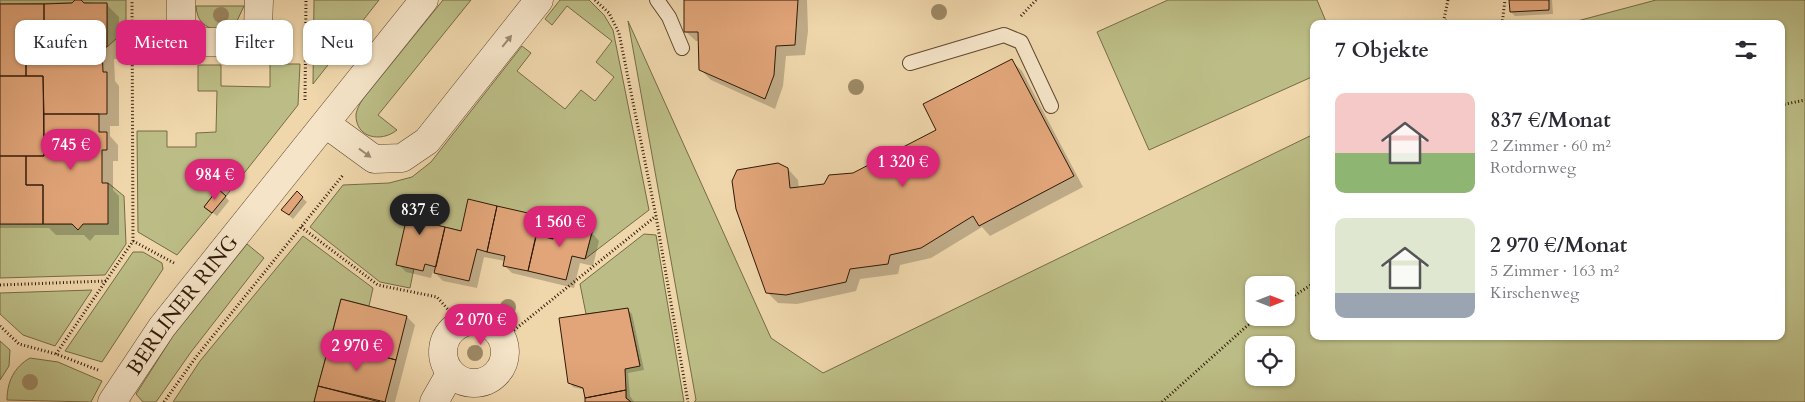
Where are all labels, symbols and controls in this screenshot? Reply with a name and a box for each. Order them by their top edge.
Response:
chip: Kaufen [15,20,106,65]
chip: Mieten [116,20,206,65]
chip: Filter [216,20,293,65]
chip: Neu [303,20,372,65]
one-way arrow [502,35,513,48]
text: 7 Objekte [1335,36,1429,65]
icon: filters [1732,36,1760,64]
text: 837 €/Monat [1490,106,1611,135]
icon: home [1375,113,1435,173]
pin: 745 € [36,128,106,171]
text: 745 € [52,134,90,156]
text: 2 Zimmer · 60 m² [1490,135,1611,157]
pin: 1 320 € [857,146,949,188]
one-way arrow [358,148,372,158]
text: 1 320 € [878,151,928,173]
text: Rotdornweg [1490,157,1576,179]
pin: 984 € [180,158,250,201]
text: 984 € [196,164,234,186]
pin: 837 € [385,194,455,236]
text: 837 € [401,199,439,221]
pin: 1 560 € [514,206,606,248]
text: 1 560 € [535,211,585,233]
street label: BERLINER RING [120,229,245,381]
text: 2 970 €/Monat [1490,231,1627,260]
icon: home [1375,238,1435,298]
text: 5 Zimmer · 163 m² [1490,260,1619,282]
north arrow [1245,276,1295,326]
map controls [1245,276,1295,386]
text: Kirschenweg [1490,282,1579,304]
pin: 2 070 € [435,304,527,346]
text: 2 070 € [456,309,506,331]
pin: 2 970 € [311,330,403,372]
text: 2 970 € [332,335,382,357]
button: locate [1245,336,1295,386]

